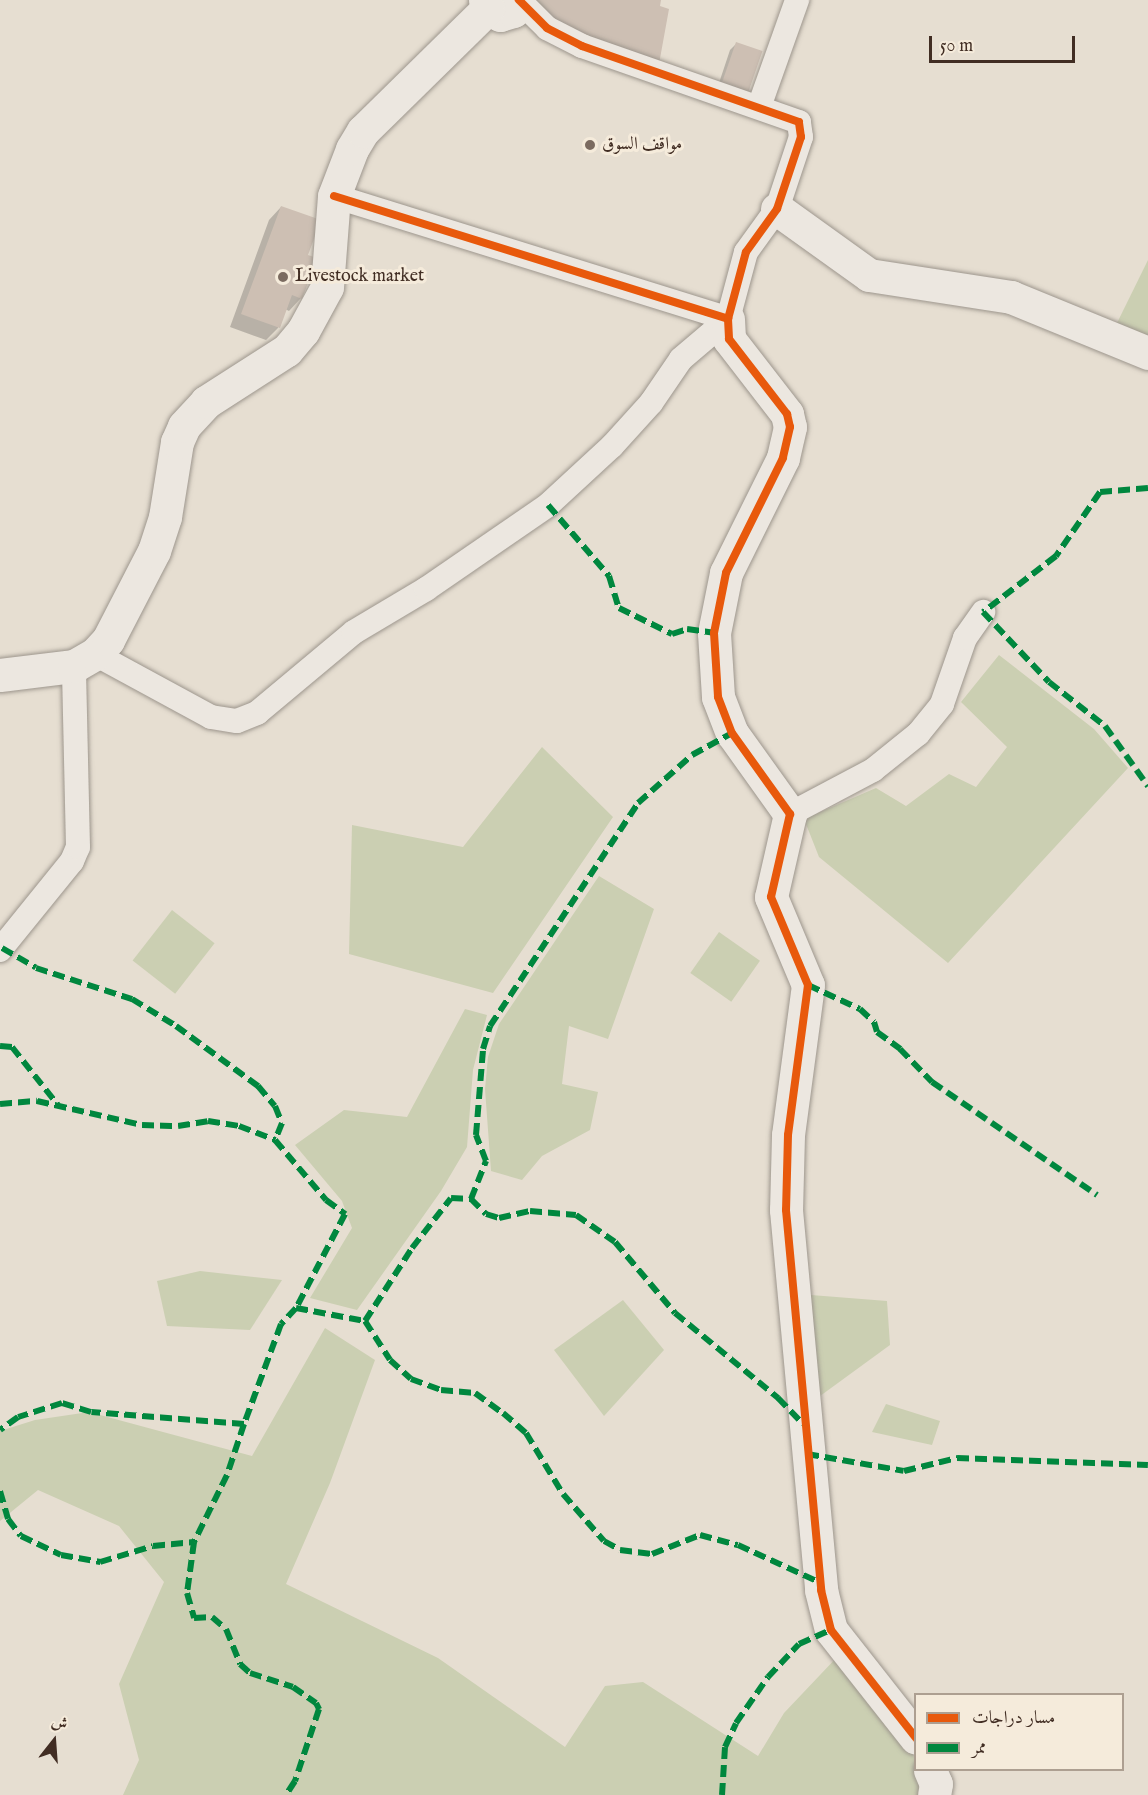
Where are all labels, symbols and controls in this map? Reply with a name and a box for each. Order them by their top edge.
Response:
scale bar [932,24,1078,62]
text: 50 m [940,35,973,58]
place label: مواقف السوق [602,134,682,156]
marker: مواقف السوق [583,138,597,152]
place label: Livestock market [295,266,424,288]
marker: Livestock market [276,270,290,284]
legend [914,1693,1124,1771]
text: مسار دراجات [972,1707,1055,1730]
north arrow [24,1711,84,1771]
text: ش [49,1712,70,1736]
text: ممر [972,1737,986,1760]

